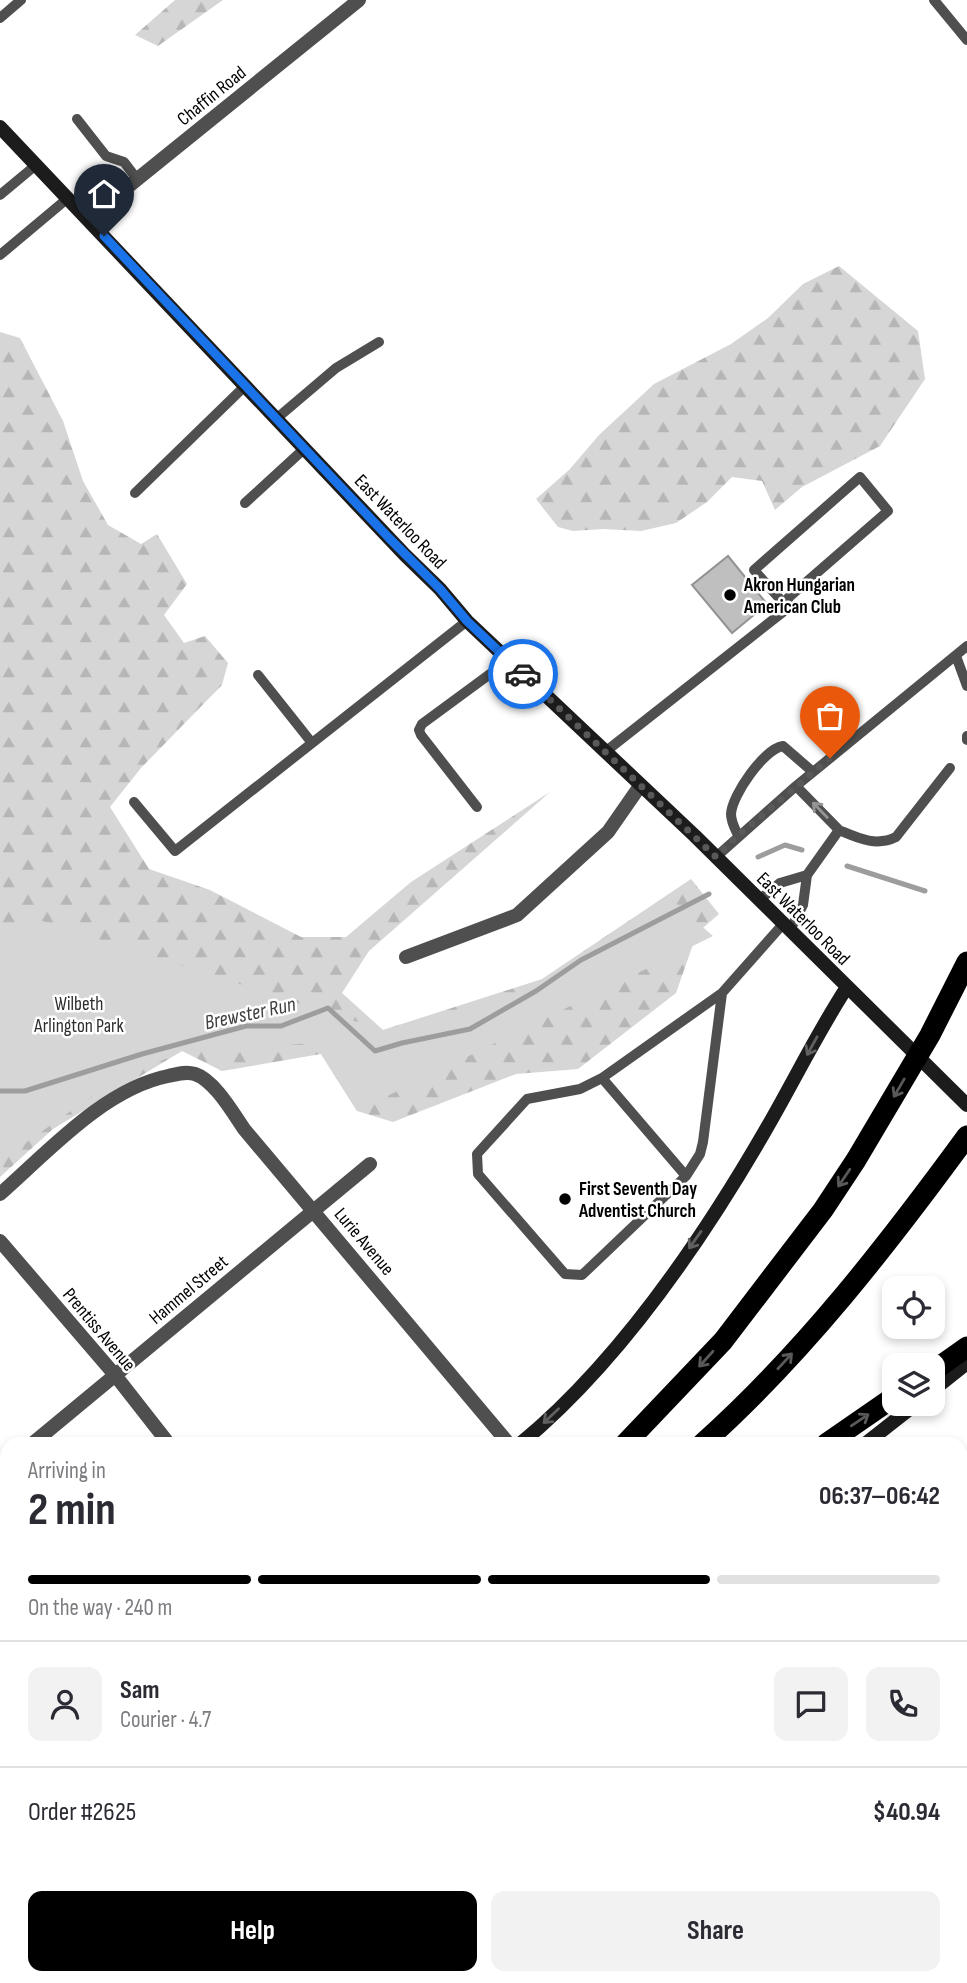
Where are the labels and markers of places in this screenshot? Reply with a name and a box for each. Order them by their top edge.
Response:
pin [74,164,134,236]
place label: Akron Hungarian American Club [743,574,855,619]
marker: Akron Hungarian American Club [722,587,738,603]
pin [800,686,860,758]
place label: First Seventh Day Adventist Church [578,1178,697,1223]
marker: First Seventh Day Adventist Church [557,1191,573,1207]

